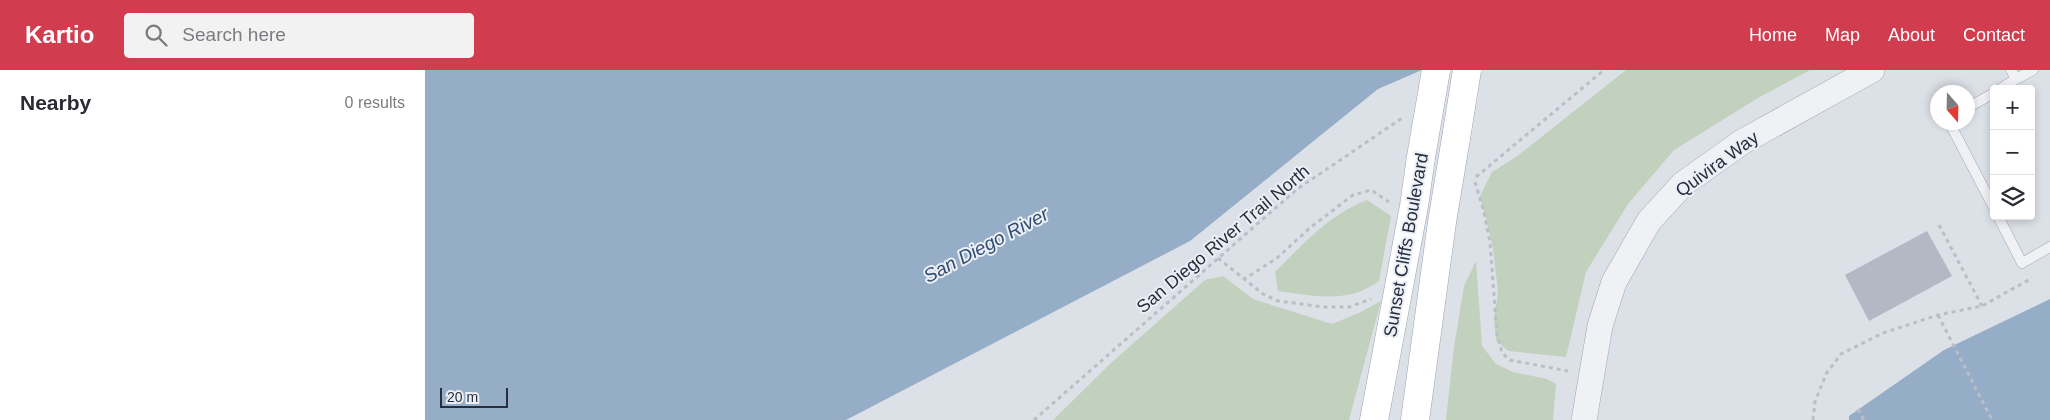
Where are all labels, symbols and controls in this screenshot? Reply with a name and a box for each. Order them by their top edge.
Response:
search box [124,13,474,58]
text: Kartio [25,21,94,48]
icon: search [142,21,170,49]
text: Search here [182,24,286,45]
text: Home [1749,25,1797,45]
text: Map [1825,25,1860,45]
text: About [1888,25,1935,45]
text: Contact [1963,25,2025,45]
north arrow [1930,85,1975,130]
map controls [1990,85,2035,220]
button: + [1990,85,2035,130]
text: Nearby [20,91,91,114]
text: 0 results [345,94,405,111]
street label: Quivira Way [1672,127,1762,201]
button: − [1990,130,2035,175]
street label: Sunset Cliffs Boulevard [1380,151,1432,339]
street label: San Diego River Trail North [1133,161,1313,317]
button: layers [1990,175,2035,220]
water label: San Diego River [920,203,1053,287]
scale bar [440,385,507,408]
text: 20 m [447,389,478,405]

